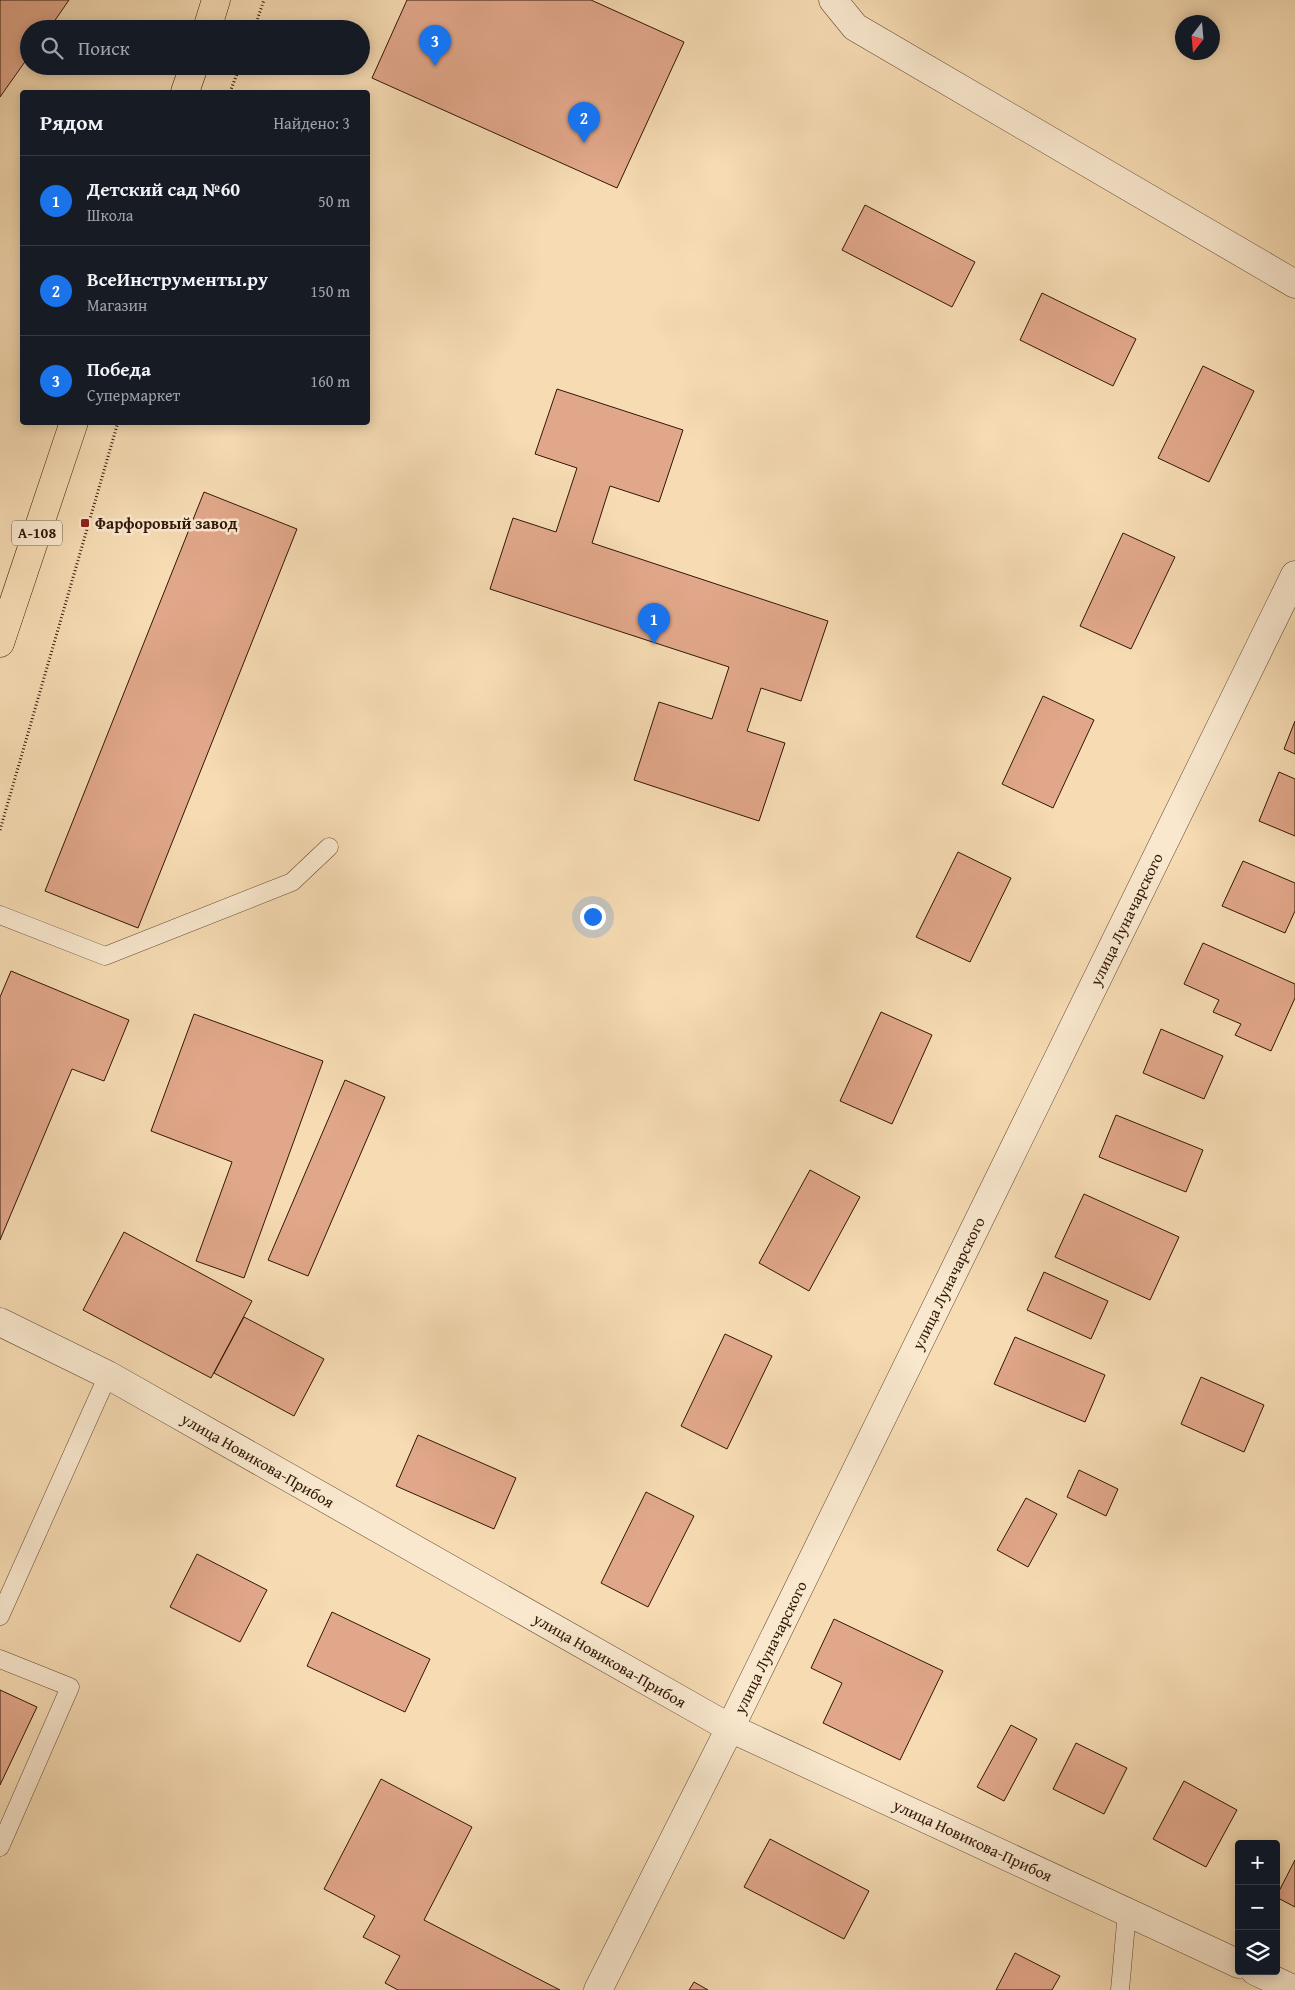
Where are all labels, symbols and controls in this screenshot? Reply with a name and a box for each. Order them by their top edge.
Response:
north arrow [1175,15,1220,60]
search box [20,20,370,75]
pin: 3 [419,25,451,66]
icon: search [38,34,66,62]
text: Поиск [78,34,130,62]
pin: 2 [568,102,600,143]
text: Рядом [40,107,103,138]
text: Найдено: 3 [273,111,350,135]
text: Детский сад №60 [87,175,240,203]
text: 1 [52,189,60,213]
text: 50 m [318,189,350,213]
text: Школа [87,203,133,227]
text: ВсеИнструменты.ру [87,265,268,293]
text: 2 [52,279,60,303]
text: 150 m [310,279,350,303]
text: Магазин [87,293,147,317]
text: Победа [87,355,151,383]
text: 3 [52,369,60,393]
text: 160 m [310,369,350,393]
text: Супермаркет [87,383,180,407]
place label: Фарфоровый завод [95,511,238,535]
marker: Фарфоровый завод [79,517,91,529]
road number: А-108 [12,520,62,546]
pin: 1 [638,603,670,644]
street label: улица Луначарского [1083,848,1169,990]
your location [580,904,606,930]
street label: улица Луначарского [905,1212,991,1354]
street label: улица Новикова-Прибоя [176,1406,339,1514]
street label: улица Луначарского [727,1576,813,1718]
street label: улица Новикова-Прибоя [528,1606,691,1714]
street label: улица Новикова-Прибоя [889,1792,1057,1887]
map controls [1235,1840,1280,1975]
button: + [1235,1840,1280,1885]
button: − [1235,1885,1280,1930]
button: layers [1235,1930,1280,1975]

